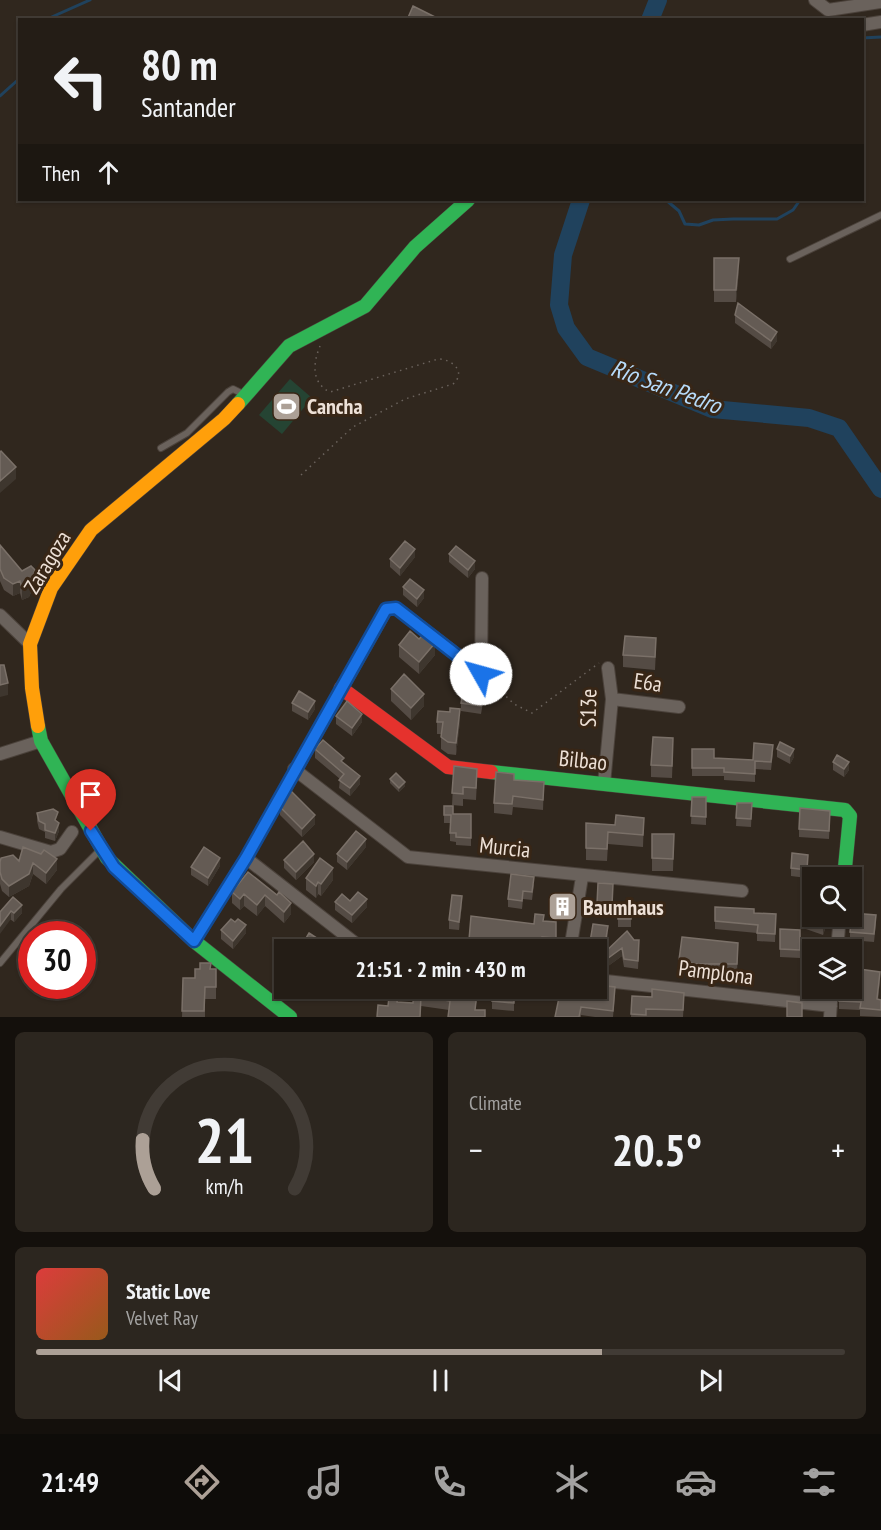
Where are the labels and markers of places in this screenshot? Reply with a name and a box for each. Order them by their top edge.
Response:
sports icon: Cancha [270,390,302,422]
place label: Cancha [307,392,363,420]
pin [65,769,116,831]
building icon: Baumhaus [546,891,578,923]
place label: Baumhaus [583,893,664,921]

